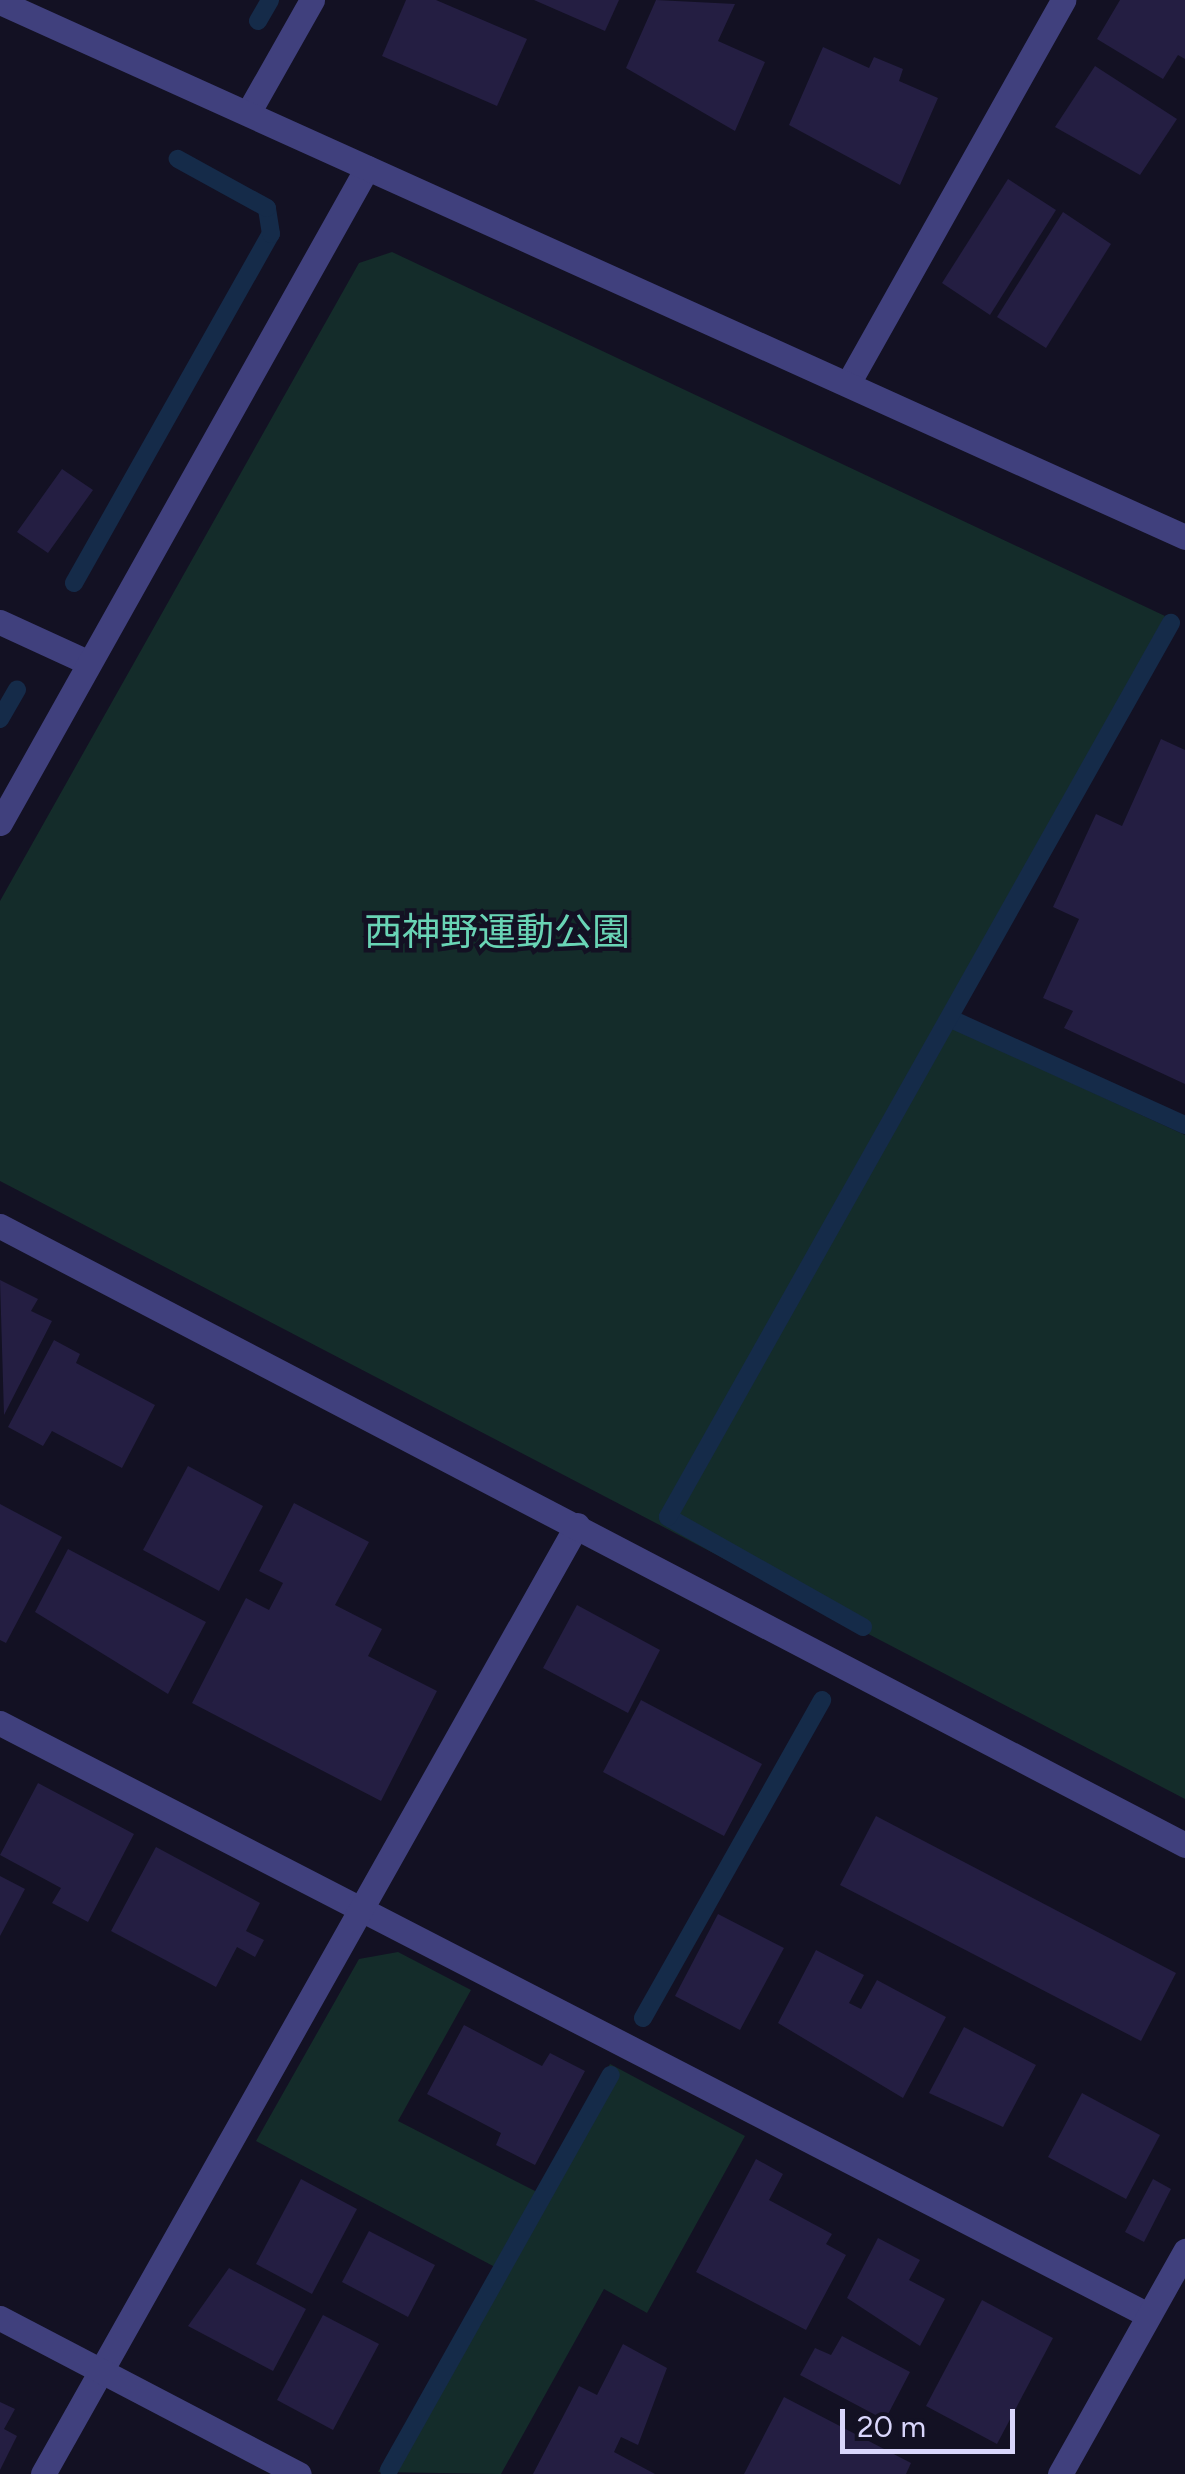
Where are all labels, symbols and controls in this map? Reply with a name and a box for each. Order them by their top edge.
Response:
park label: 西神野運動公園 [364,910,630,956]
scale bar [845,2389,1020,2451]
text: 20 m [857,2408,926,2445]

